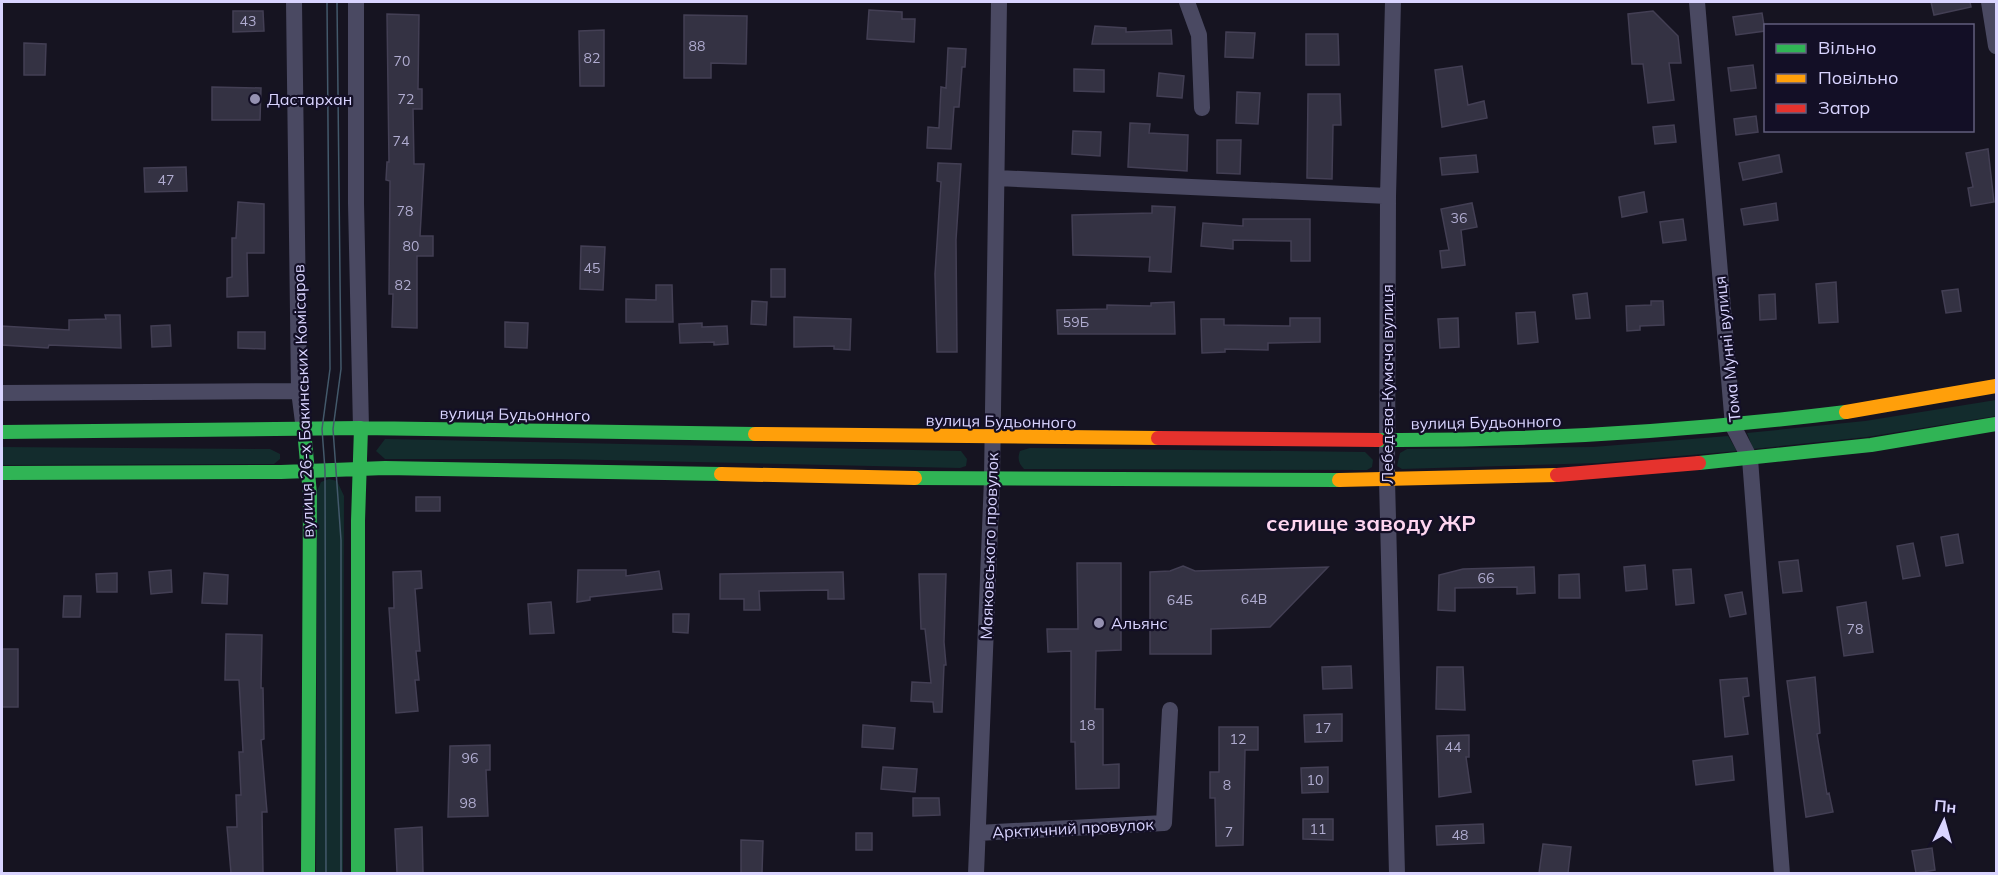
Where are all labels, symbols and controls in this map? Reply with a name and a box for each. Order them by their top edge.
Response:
house number: 43 [240,12,256,30]
legend [1764,24,1974,132]
text: Вільно [1818,36,1876,59]
house number: 88 [689,37,705,55]
house number: 82 [584,49,600,67]
house number: 70 [394,52,410,70]
text: Повільно [1818,66,1898,89]
place label: Дастархан [267,89,352,109]
house number: 72 [398,90,414,108]
marker: Дастархан [248,92,262,106]
text: Затор [1818,96,1870,119]
house number: 74 [393,132,410,150]
house number: 47 [158,171,174,189]
house number: 78 [397,202,413,220]
house number: 36 [1451,209,1467,227]
house number: 80 [403,237,419,255]
house number: 45 [584,259,600,277]
street label: вулиця 26-х Бакинських Комісаров [288,264,318,538]
street label: Тома Мунні вулиця [1709,275,1745,423]
house number: 82 [395,276,411,294]
street label: Лебедєва-Кумача вулиця [1377,284,1397,484]
house number: 59Б [1063,313,1089,331]
street label: вулиця Будьонного [439,403,591,425]
street label: вулиця Будьонного [925,410,1077,432]
street label: вулиця Будьонного [1410,411,1562,433]
street label: Маяковського провулок [976,452,1002,640]
district label: селище заводу ЖР [1266,509,1476,537]
house number: 66 [1478,569,1494,587]
house number: 64В [1241,590,1267,608]
house number: 64Б [1167,591,1193,609]
place label: Альянс [1111,613,1168,633]
marker: Альянс [1092,616,1106,630]
house number: 78 [1847,620,1863,638]
house number: 18 [1079,716,1095,734]
house number: 17 [1315,719,1331,737]
house number: 12 [1230,730,1246,748]
house number: 44 [1445,738,1462,756]
house number: 96 [462,749,478,767]
house number: 10 [1307,771,1323,789]
house number: 8 [1223,776,1231,794]
north arrow [1914,791,1974,851]
house number: 98 [460,794,476,812]
text: Пн [1933,795,1957,817]
street label: Арктичний провулок [992,814,1155,842]
house number: 11 [1310,820,1326,838]
house number: 7 [1225,823,1233,841]
house number: 48 [1452,826,1468,844]

